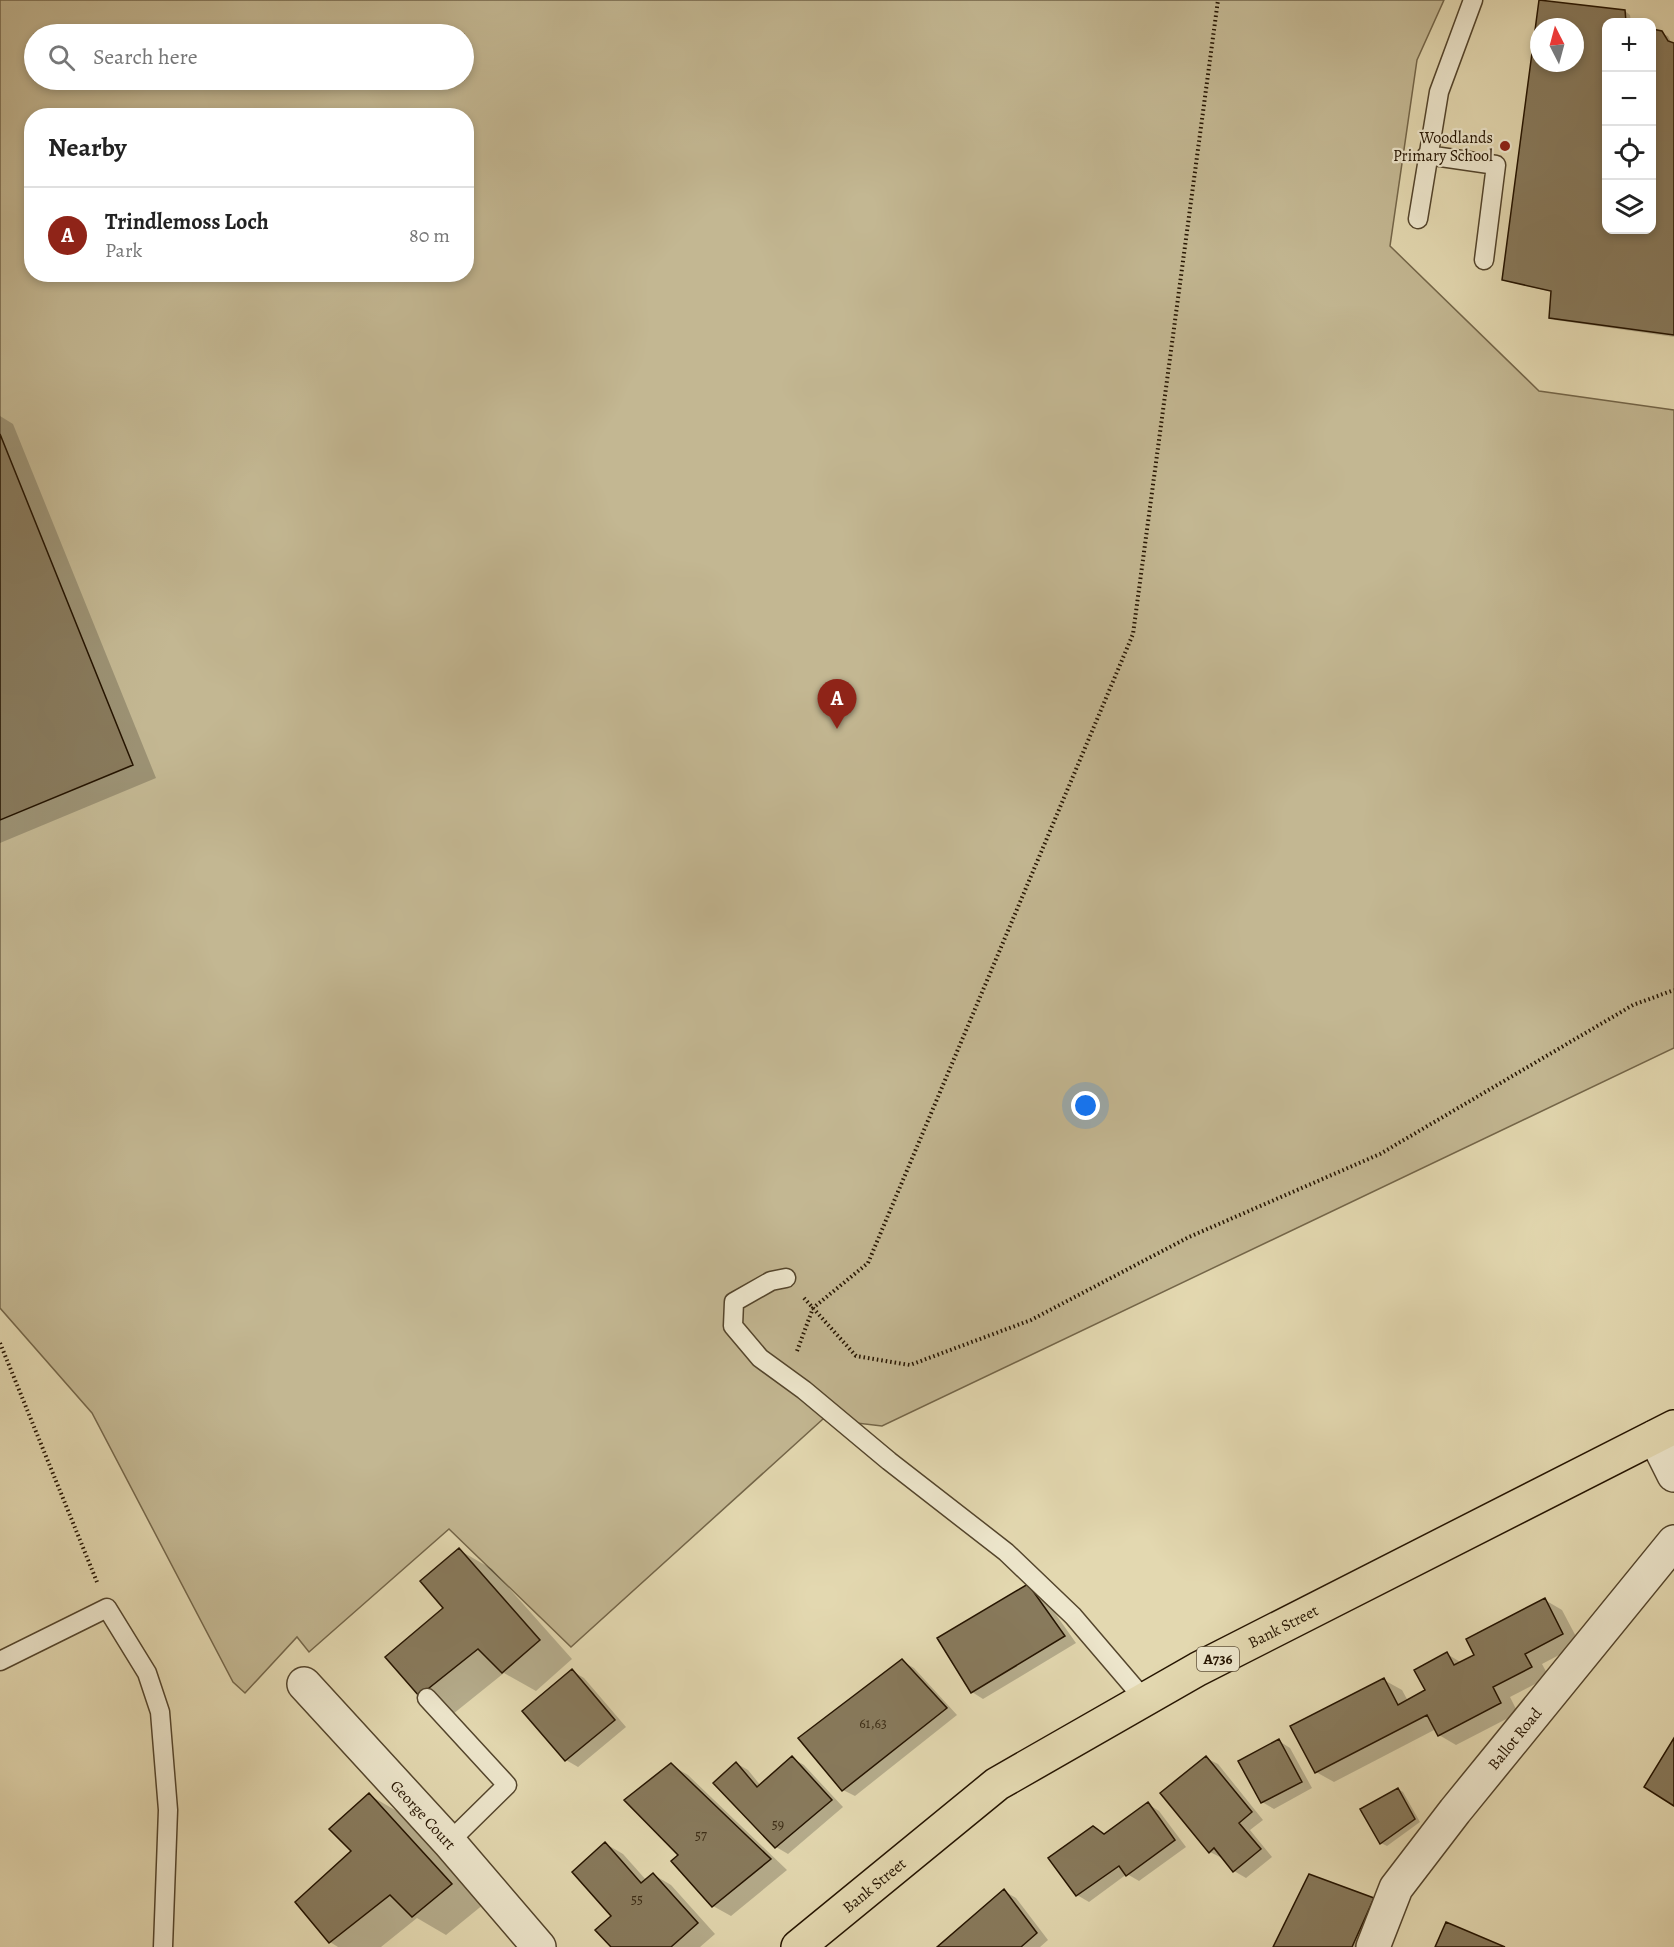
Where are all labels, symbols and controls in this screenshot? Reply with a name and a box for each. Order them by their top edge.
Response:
north arrow [1530,18,1584,72]
map controls [1602,18,1656,234]
button: + [1602,18,1656,72]
search box [24,24,474,90]
icon: search [45,41,78,74]
text: Search here [93,42,198,72]
button: − [1602,72,1656,126]
button: locate [1602,126,1656,180]
place label: Woodlands Primary School [1393,127,1493,167]
text: Nearby [48,130,127,165]
marker: Woodlands Primary School [1498,139,1512,153]
button: layers [1602,180,1656,234]
text: Trindlemoss Loch [105,207,269,237]
text: A [61,222,74,249]
text: 80 m [409,222,450,249]
text: Park [105,237,143,264]
pin: A [818,680,856,729]
your location [1071,1091,1100,1120]
street label: Bank Street [1244,1600,1322,1654]
road number: A736 [1197,1647,1239,1671]
street label: Ballot Road [1483,1703,1547,1775]
house number: 61,63 [859,1714,887,1733]
street label: George Court [385,1775,461,1855]
house number: 59 [772,1815,784,1834]
house number: 57 [695,1826,707,1845]
street label: Bank Street [838,1853,911,1918]
house number: 55 [631,1890,643,1909]

